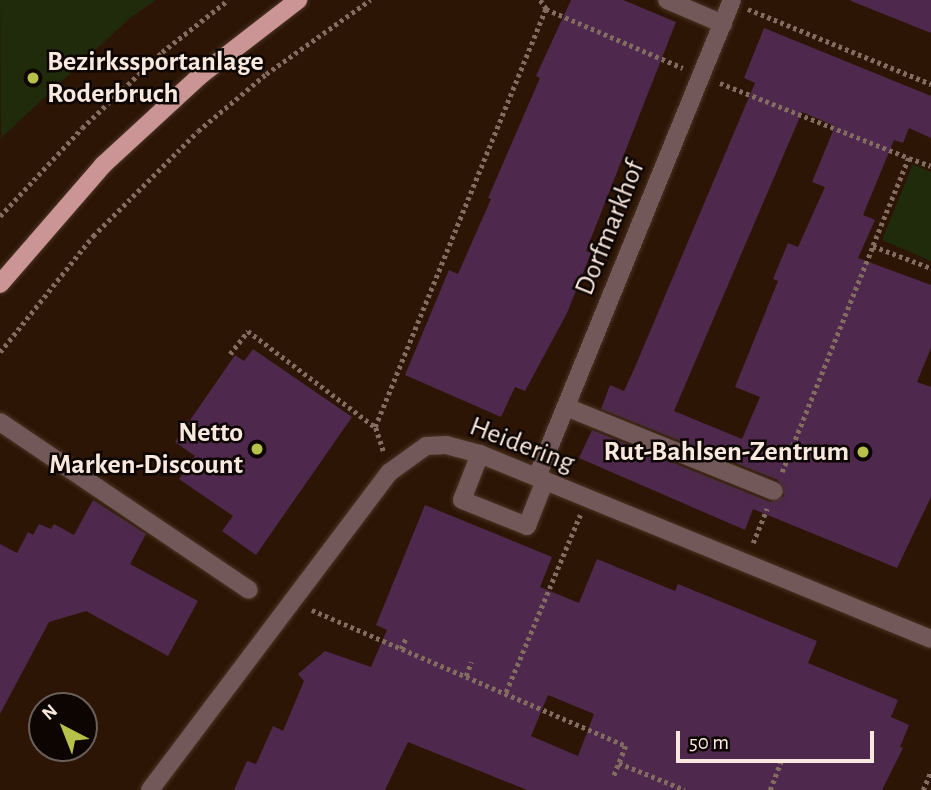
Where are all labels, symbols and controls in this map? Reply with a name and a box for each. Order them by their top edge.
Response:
place label: Bezirkssportanlage Roderbruch [47,45,264,111]
marker: Bezirkssportanlage Roderbruch [25,70,41,86]
street label: Dorfmarkhof [568,156,652,300]
street label: Heidering [465,410,579,480]
place label: Netto Marken-Discount [49,416,243,482]
place label: Rut-Bahlsen-Zentrum [603,435,849,469]
marker: Netto Marken-Discount [249,441,265,457]
marker: Rut-Bahlsen-Zentrum [855,444,871,460]
north arrow [28,692,98,762]
text: N [39,701,61,724]
scale bar [679,716,877,760]
text: 50 m [689,732,729,753]

